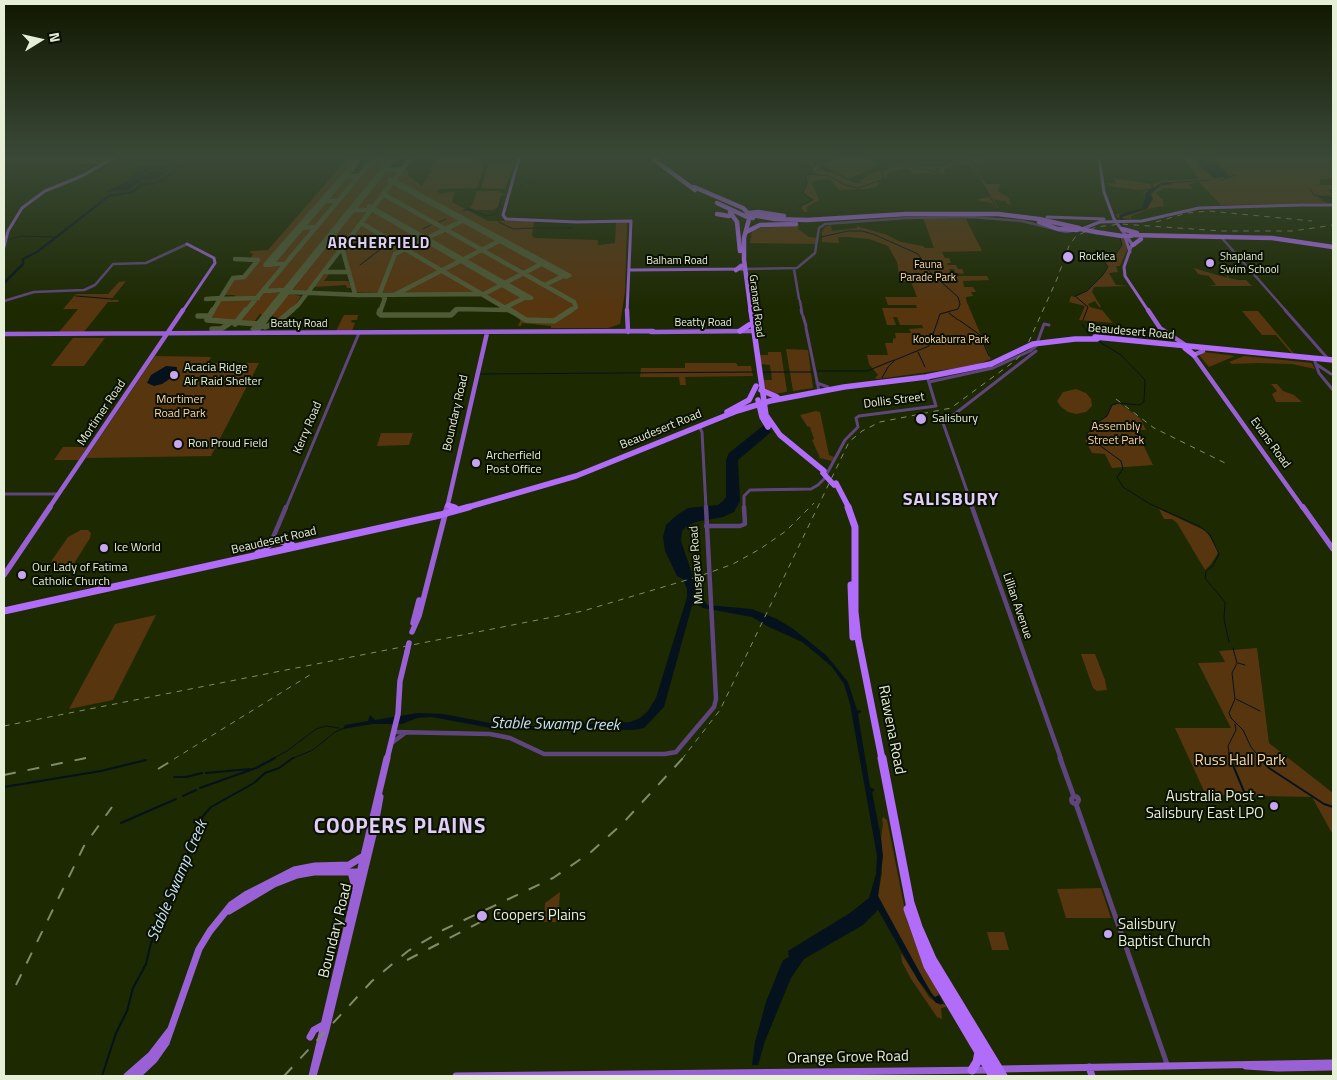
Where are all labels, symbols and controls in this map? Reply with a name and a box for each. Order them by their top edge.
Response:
north arrow [15,15,65,65]
text: N [44,31,66,44]
district label: ARCHERFIELD [326,235,432,253]
marker: Rocklea [1061,250,1075,264]
place label: Rocklea [1079,250,1115,264]
place label: Shapland Swim School [1220,250,1279,276]
street label: Balham Road [646,254,708,268]
marker: Shapland Swim School [1204,257,1216,269]
park label: Fauna Parade Park [900,258,956,284]
street label: Granard Road [746,274,766,338]
street label: Beatty Road [674,316,732,330]
street label: Beatty Road [270,317,328,331]
street label: Beaudesert Road [1087,321,1175,343]
park label: Kookaburra Park [913,333,989,347]
place label: Acacia Ridge Air Raid Shelter [184,361,262,389]
marker: Acacia Ridge Air Raid Shelter [168,369,180,381]
street label: Boundary Road [440,374,472,452]
street label: Mortimer Road [75,377,129,449]
street label: Dollis Street [863,390,925,412]
park label: Mortimer Road Park [154,393,206,421]
street label: Kerry Road [291,400,325,456]
street label: Beaudesert Road [618,407,704,453]
marker: Salisbury [914,412,928,426]
place label: Salisbury [932,412,978,426]
street label: Evans Road [1247,415,1293,471]
park label: Assembly Street Park [1088,420,1144,448]
place label: Ron Proud Field [188,437,268,451]
marker: Ron Proud Field [172,438,184,450]
place label: Archerfield Post Office [486,449,542,477]
marker: Archerfield Post Office [470,457,482,469]
district label: SALISBURY [902,490,1000,512]
street label: Beaudesert Road [230,524,318,558]
street label: Musgrave Road [687,525,707,605]
place label: Ice World [114,541,161,555]
marker: Ice World [98,542,110,554]
place label: Our Lady of Fatima Catholic Church [32,561,127,589]
marker: Our Lady of Fatima Catholic Church [16,569,28,581]
street label: Lillian Avenue [999,571,1035,641]
street label: Riawena Road [874,684,908,776]
water label: Stable Swamp Creek [490,714,620,736]
park label: Russ Hall Park [1195,752,1285,770]
place label: Australia Post - Salisbury East LPO [1146,788,1264,823]
marker: Australia Post - Salisbury East LPO [1268,800,1280,812]
district label: COOPERS PLAINS [312,815,488,841]
water label: Stable Swamp Creek [144,818,212,944]
street label: Boundary Road [316,882,356,980]
place label: Coopers Plains [493,907,586,925]
marker: Coopers Plains [475,909,489,923]
place label: Salisbury Baptist Church [1118,916,1211,951]
marker: Salisbury Baptist Church [1102,928,1114,940]
street label: Orange Grove Road [787,1048,909,1068]

